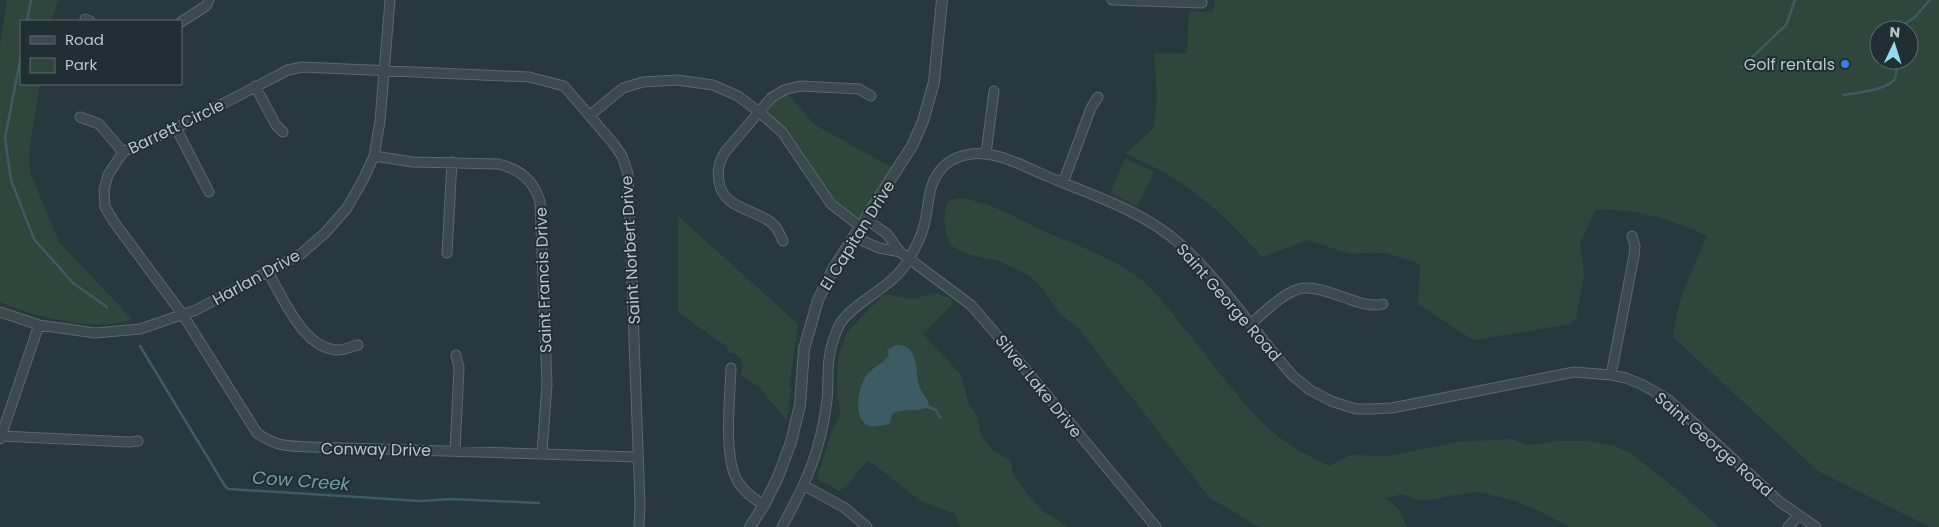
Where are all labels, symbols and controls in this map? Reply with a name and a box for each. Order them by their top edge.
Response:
legend [20,20,182,85]
north arrow [1869,20,1919,70]
text: N [1889,22,1901,42]
text: Road [65,29,104,50]
place label: Golf rentals [1744,53,1835,76]
text: Park [65,54,97,75]
marker: Golf rentals [1839,58,1851,70]
street label: Barrett Circle [124,93,228,160]
street label: Saint Norbert Drive [615,175,646,325]
street label: El Capitan Drive [814,176,900,295]
street label: Saint Francis Drive [529,207,558,353]
street label: Saint George Road [1171,238,1286,366]
street label: Harlan Drive [208,244,304,311]
street label: Silver Lake Drive [990,330,1087,443]
street label: Saint George Road [1650,387,1778,502]
street label: Conway Drive [321,437,431,462]
water label: Cow Creek [251,465,351,496]

